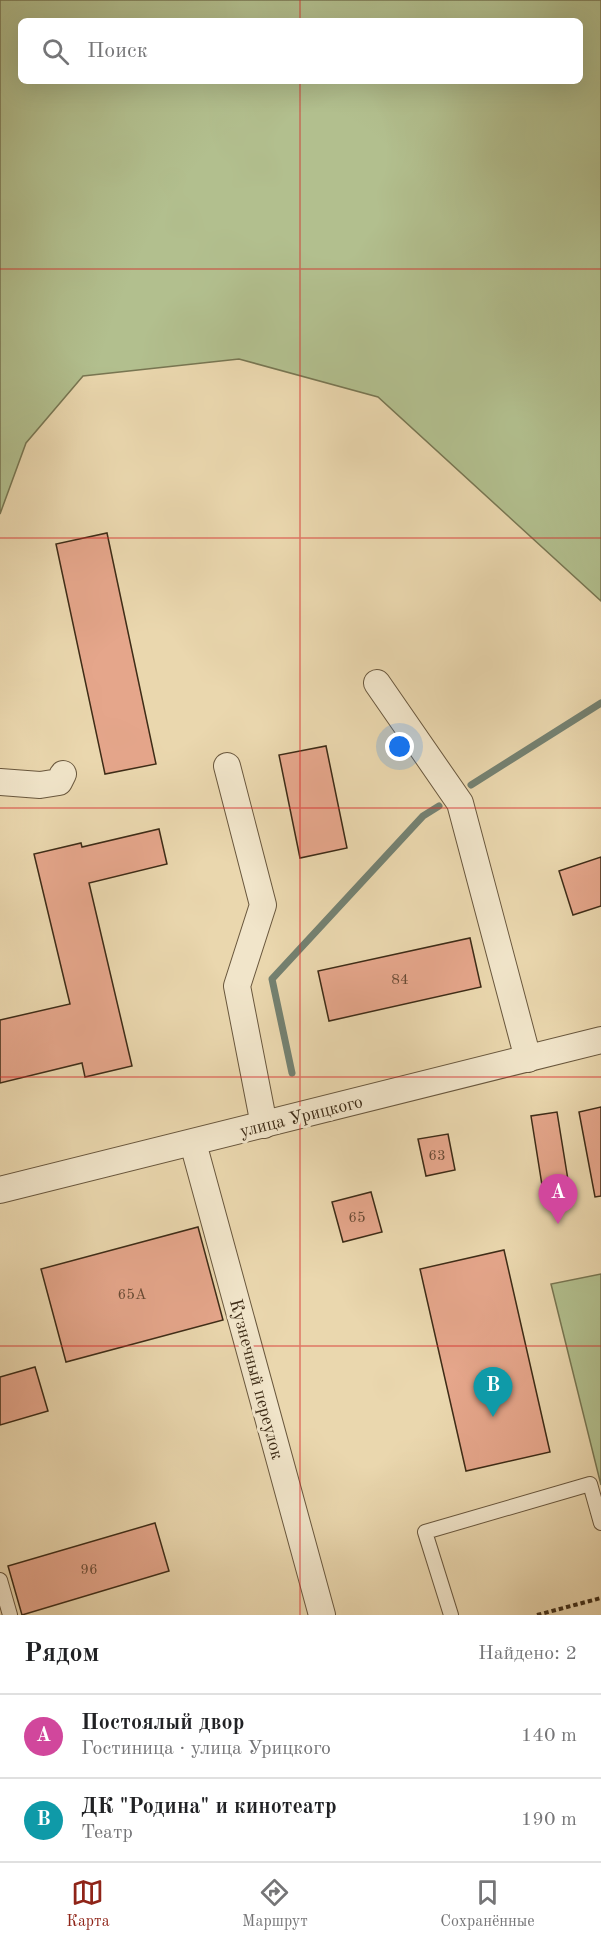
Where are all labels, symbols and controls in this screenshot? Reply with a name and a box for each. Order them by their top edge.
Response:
search box [18,18,583,84]
icon: search [39,35,72,68]
text: Поиск [87,40,148,62]
your location [385,732,414,761]
house number: 84 [391,973,409,988]
street label: улица Урицкого [238,1093,365,1141]
house number: 63 [428,1149,446,1164]
pin: A [538,1174,578,1224]
house number: 65 [348,1211,366,1226]
house number: 65А [118,1288,147,1303]
street label: Кузнечный переулок [226,1297,286,1461]
pin: B [474,1368,512,1417]
house number: 96 [80,1563,98,1578]
text: Рядом [24,1641,99,1667]
text: Найдено: 2 [478,1644,577,1664]
text: Постоялый двор [81,1712,244,1734]
text: A [36,1726,51,1746]
text: 140 m [521,1726,577,1746]
text: Гостиница · улица Урицкого [81,1739,331,1759]
text: ДК "Родина" и кинотеатр [81,1796,337,1818]
text: B [36,1810,51,1830]
text: 190 m [521,1810,577,1830]
text: Театр [81,1823,133,1843]
tab: Карта [66,1876,110,1932]
tab: Маршрут [242,1876,308,1932]
tab: Сохранённые [440,1876,535,1932]

